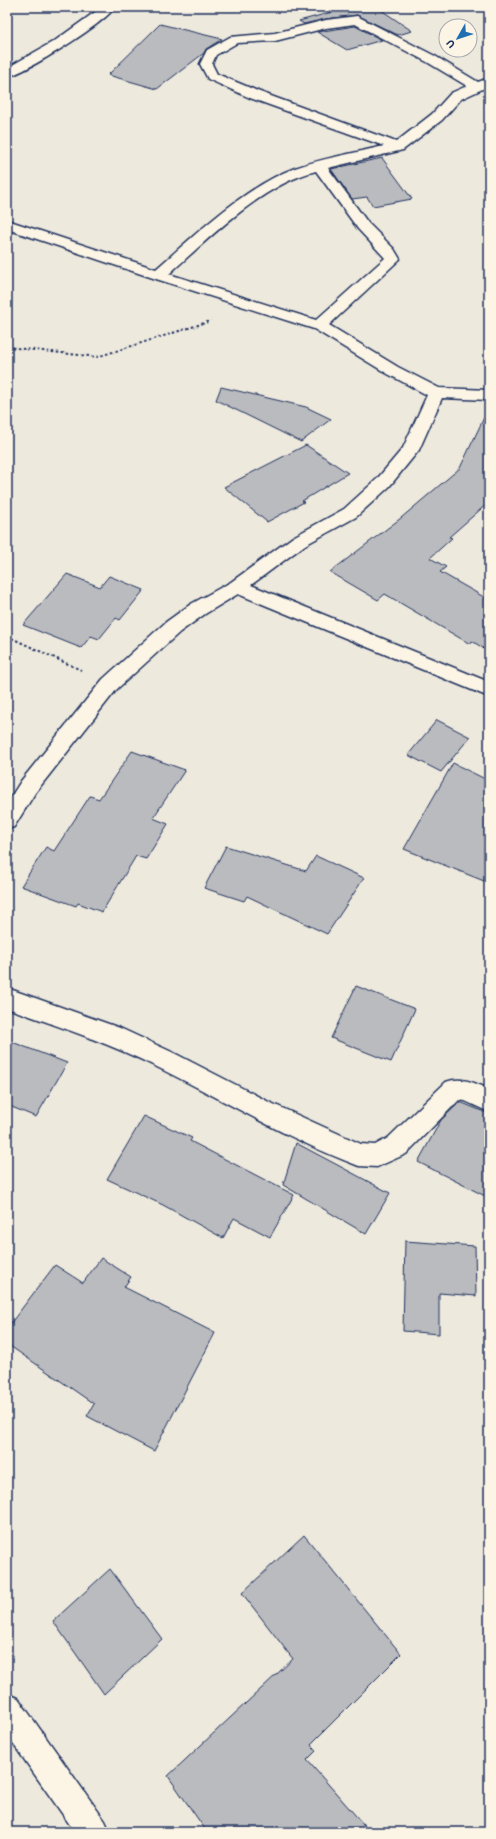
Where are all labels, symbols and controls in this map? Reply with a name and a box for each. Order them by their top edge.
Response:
north arrow [438,18,478,58]
text: U [443,37,458,51]

